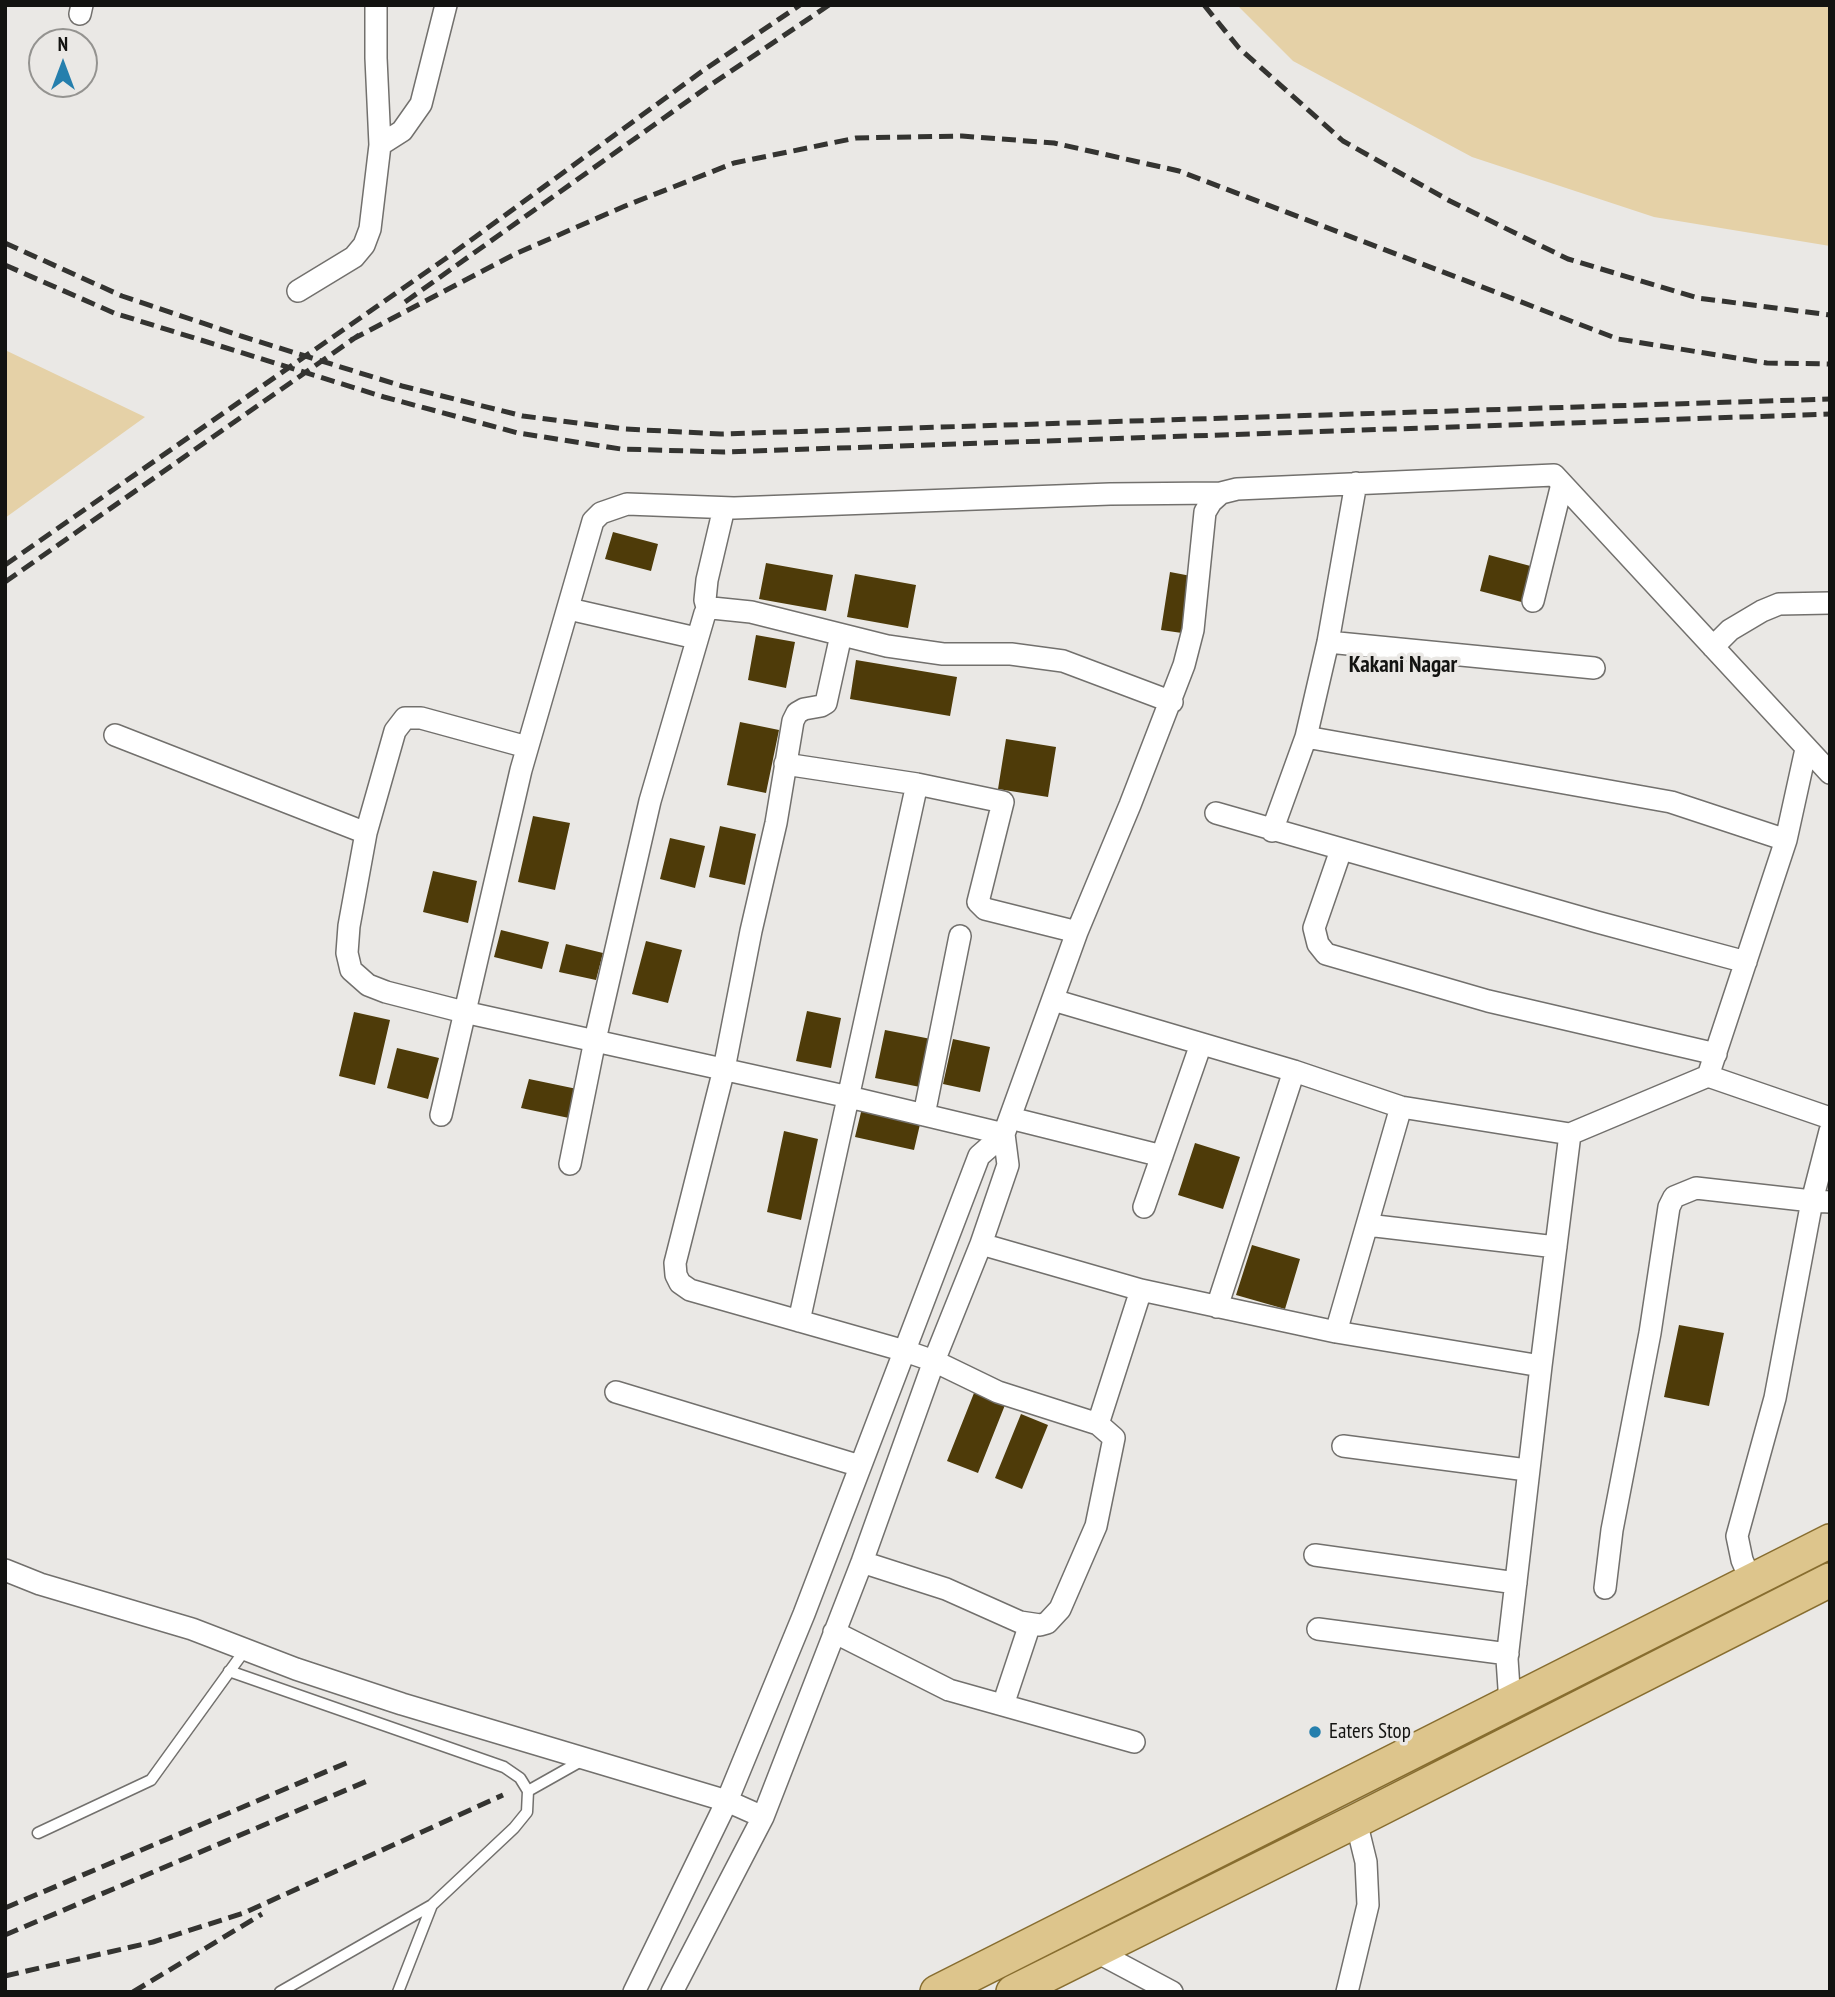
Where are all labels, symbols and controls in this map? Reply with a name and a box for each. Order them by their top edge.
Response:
north arrow [28,28,98,98]
text: N [58,32,68,56]
district label: Kakani Nagar [1349,651,1457,679]
place label: Eaters Stop [1329,1719,1411,1745]
marker: Eaters Stop [1307,1724,1323,1740]

